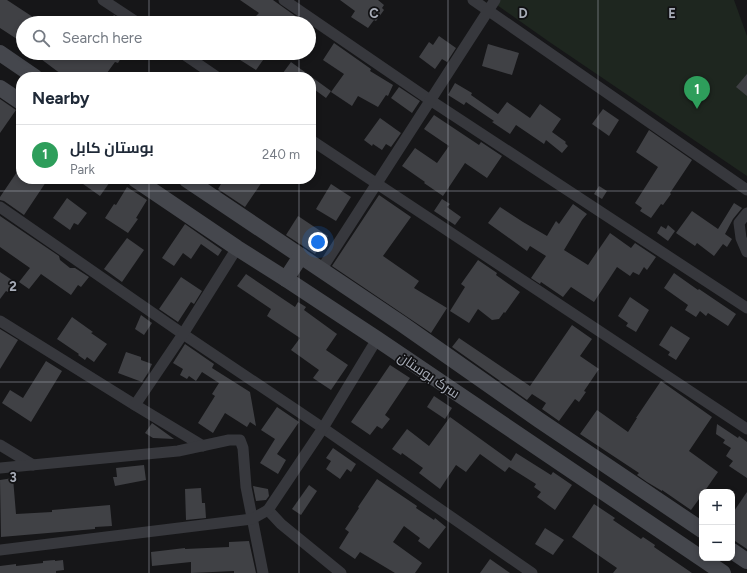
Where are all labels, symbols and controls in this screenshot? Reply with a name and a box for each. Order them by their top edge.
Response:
text: C [369,6,379,21]
text: D [518,6,528,21]
text: E [668,6,676,21]
search box [16,16,316,60]
icon: search [30,27,52,49]
text: Search here [62,29,142,47]
pin: 1 [684,76,710,109]
text: Nearby [32,88,90,108]
text: بوستان کابل [70,139,154,157]
text: 1 [42,147,48,162]
text: 240 m [262,147,300,162]
text: Park [70,162,95,177]
your location [308,232,328,252]
text: 2 [9,279,17,294]
street label: سرک بوستان [395,349,463,402]
text: 3 [9,470,17,485]
map controls [699,489,735,561]
button: + [699,489,735,525]
button: − [699,525,735,561]

